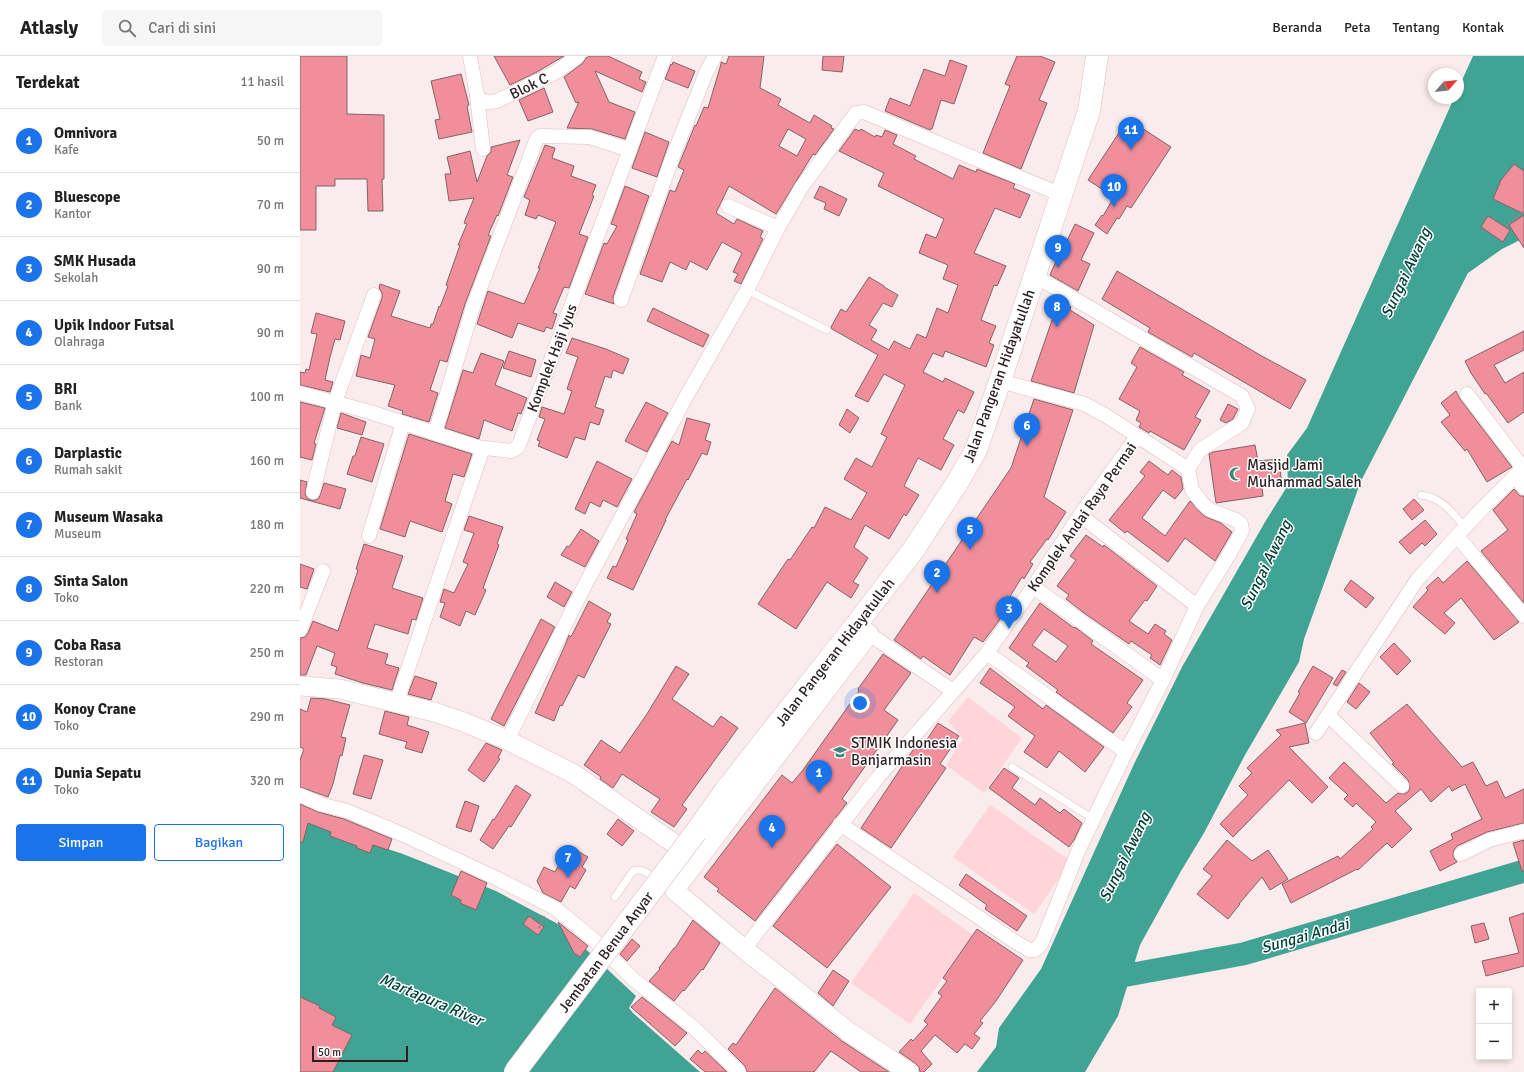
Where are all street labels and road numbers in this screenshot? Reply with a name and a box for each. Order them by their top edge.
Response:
street label: Blok C [507,69,551,103]
street label: Jalan Pangeran Hidayatullah [959,287,1039,465]
street label: Komplek Haji Iyus [523,301,581,415]
street label: Komplek Andai Raya Permai [1024,439,1140,595]
street label: Jalan Pangeran Hidayatullah [772,574,898,730]
street label: Jembatan Benua Anyar [555,888,658,1016]

